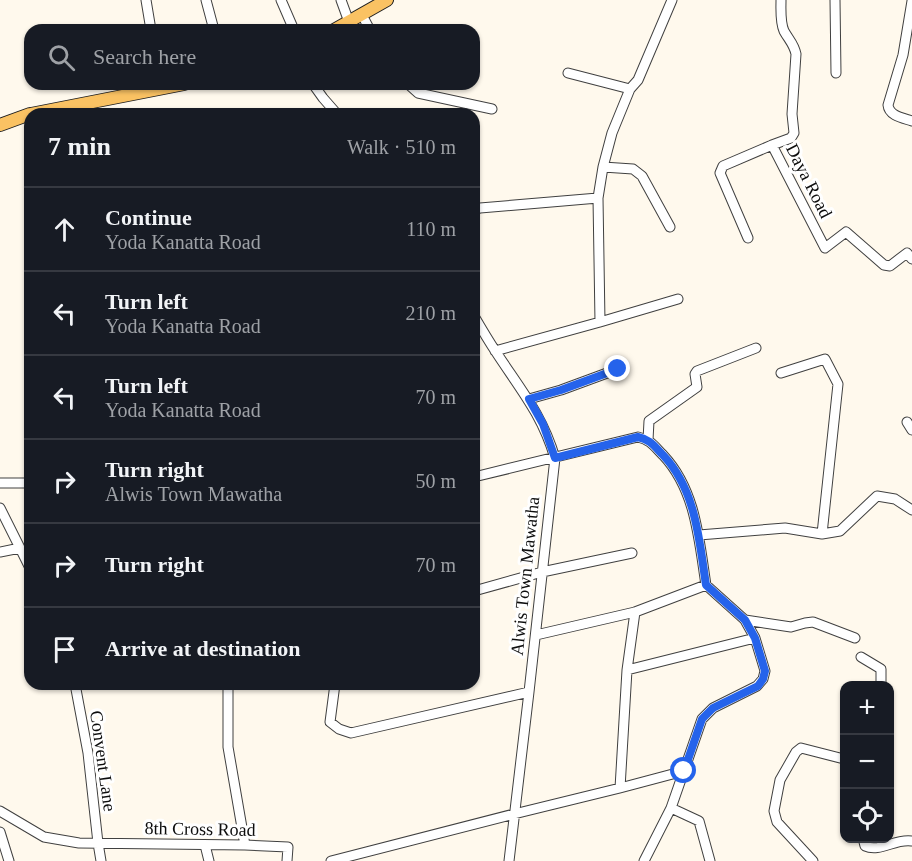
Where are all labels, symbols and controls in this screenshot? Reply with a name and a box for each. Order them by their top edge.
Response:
search box [24,24,480,90]
icon: search [45,41,78,74]
text: Search here [93,44,196,69]
text: 7 min [48,132,111,161]
text: Walk · 510 m [347,136,456,158]
street label: Daya Road [782,141,836,221]
text: Continue [105,205,192,230]
icon: ahead [48,213,81,246]
text: 110 m [406,218,456,240]
text: Yoda Kanatta Road [105,231,261,253]
text: Turn left [105,289,188,314]
icon: left [48,297,81,330]
text: 210 m [405,302,456,324]
text: Yoda Kanatta Road [105,315,261,337]
route end [604,355,630,381]
text: Turn left [105,373,188,398]
icon: left [48,381,81,414]
text: 70 m [415,386,456,408]
text: Yoda Kanatta Road [105,399,261,421]
text: Turn right [105,457,204,482]
icon: right [48,465,81,498]
text: 50 m [415,470,456,492]
text: Alwis Town Mawatha [105,483,282,505]
street label: Alwis Town Mawatha [507,496,543,656]
icon: right [48,549,81,582]
text: Turn right [105,552,204,577]
text: 70 m [415,554,456,576]
icon: arrive [48,633,81,666]
text: Arrive at destination [105,636,301,661]
map controls [840,681,894,843]
button: + [840,681,894,735]
street label: Convent Lane [86,709,120,813]
button: − [840,735,894,789]
route start [670,757,696,783]
button: locate [840,789,894,843]
street label: 8th Cross Road [144,818,256,840]

